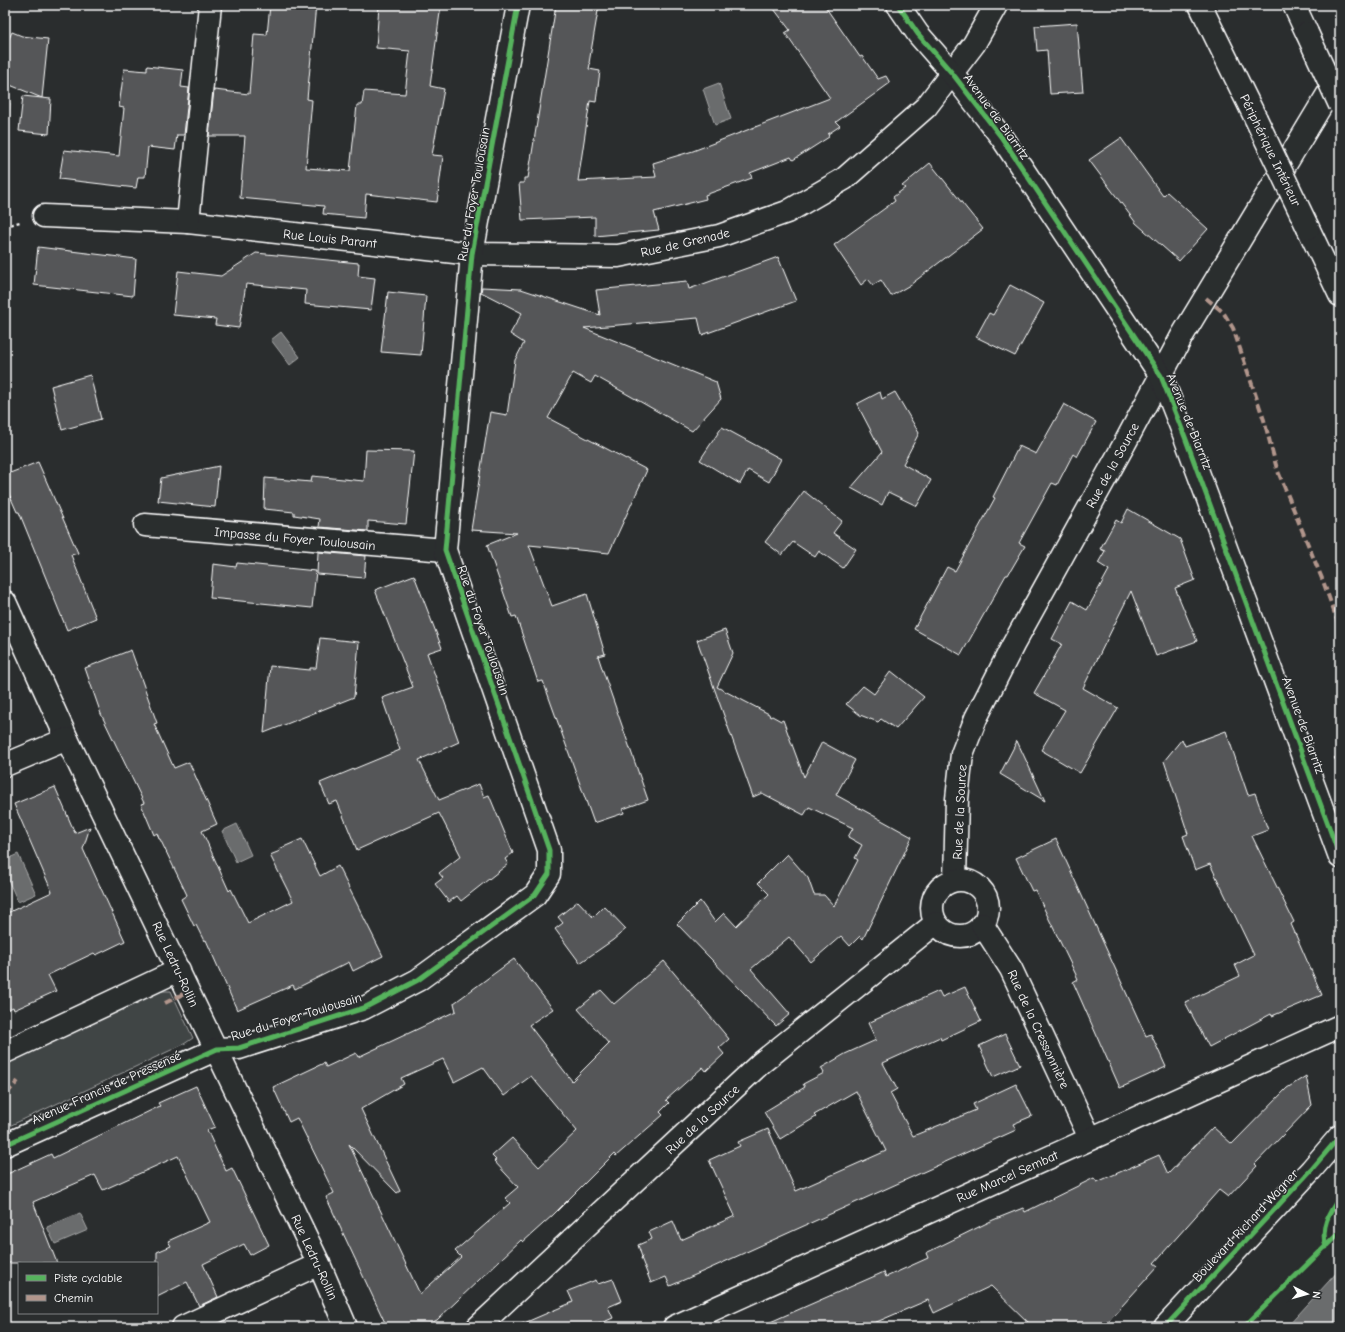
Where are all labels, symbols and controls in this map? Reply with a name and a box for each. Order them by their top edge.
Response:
street label: Avenue de Biarritz [961,71,1033,162]
street label: Périphérique Intérieur [1237,92,1305,209]
street label: Rue du Foyer Toulousain [454,126,493,262]
street label: Rue de Grenade [639,225,732,260]
street label: Rue Louis Parant [283,226,379,251]
street label: Avenue de Biarritz [1163,371,1216,472]
street label: Rue de la Source [1083,420,1142,510]
street label: Impasse du Foyer Toulousain [214,524,376,553]
street label: Rue du Foyer Toulousain [454,563,513,697]
street label: Avenue de Biarritz [1279,675,1328,776]
street label: Rue de la Source [950,764,970,860]
street label: Rue Ledru-Rollin [149,919,202,1009]
street label: Rue de la Cressonnière [1004,967,1073,1091]
street label: Rue du Foyer Toulousain [229,989,363,1044]
street label: Avenue Francis de Pressensé [29,1047,184,1127]
street label: Rue de la Source [662,1081,743,1157]
street label: Rue Marcel Sembat [954,1147,1061,1206]
street label: Boulevard Richard Wagner [1189,1165,1302,1285]
street label: Rue Ledru-Rollin [288,1212,341,1302]
legend [18,1262,158,1314]
text: Piste cyclable [54,1271,122,1285]
north arrow [1287,1274,1327,1314]
text: Chemin [54,1291,93,1305]
text: N [1310,1291,1323,1299]

